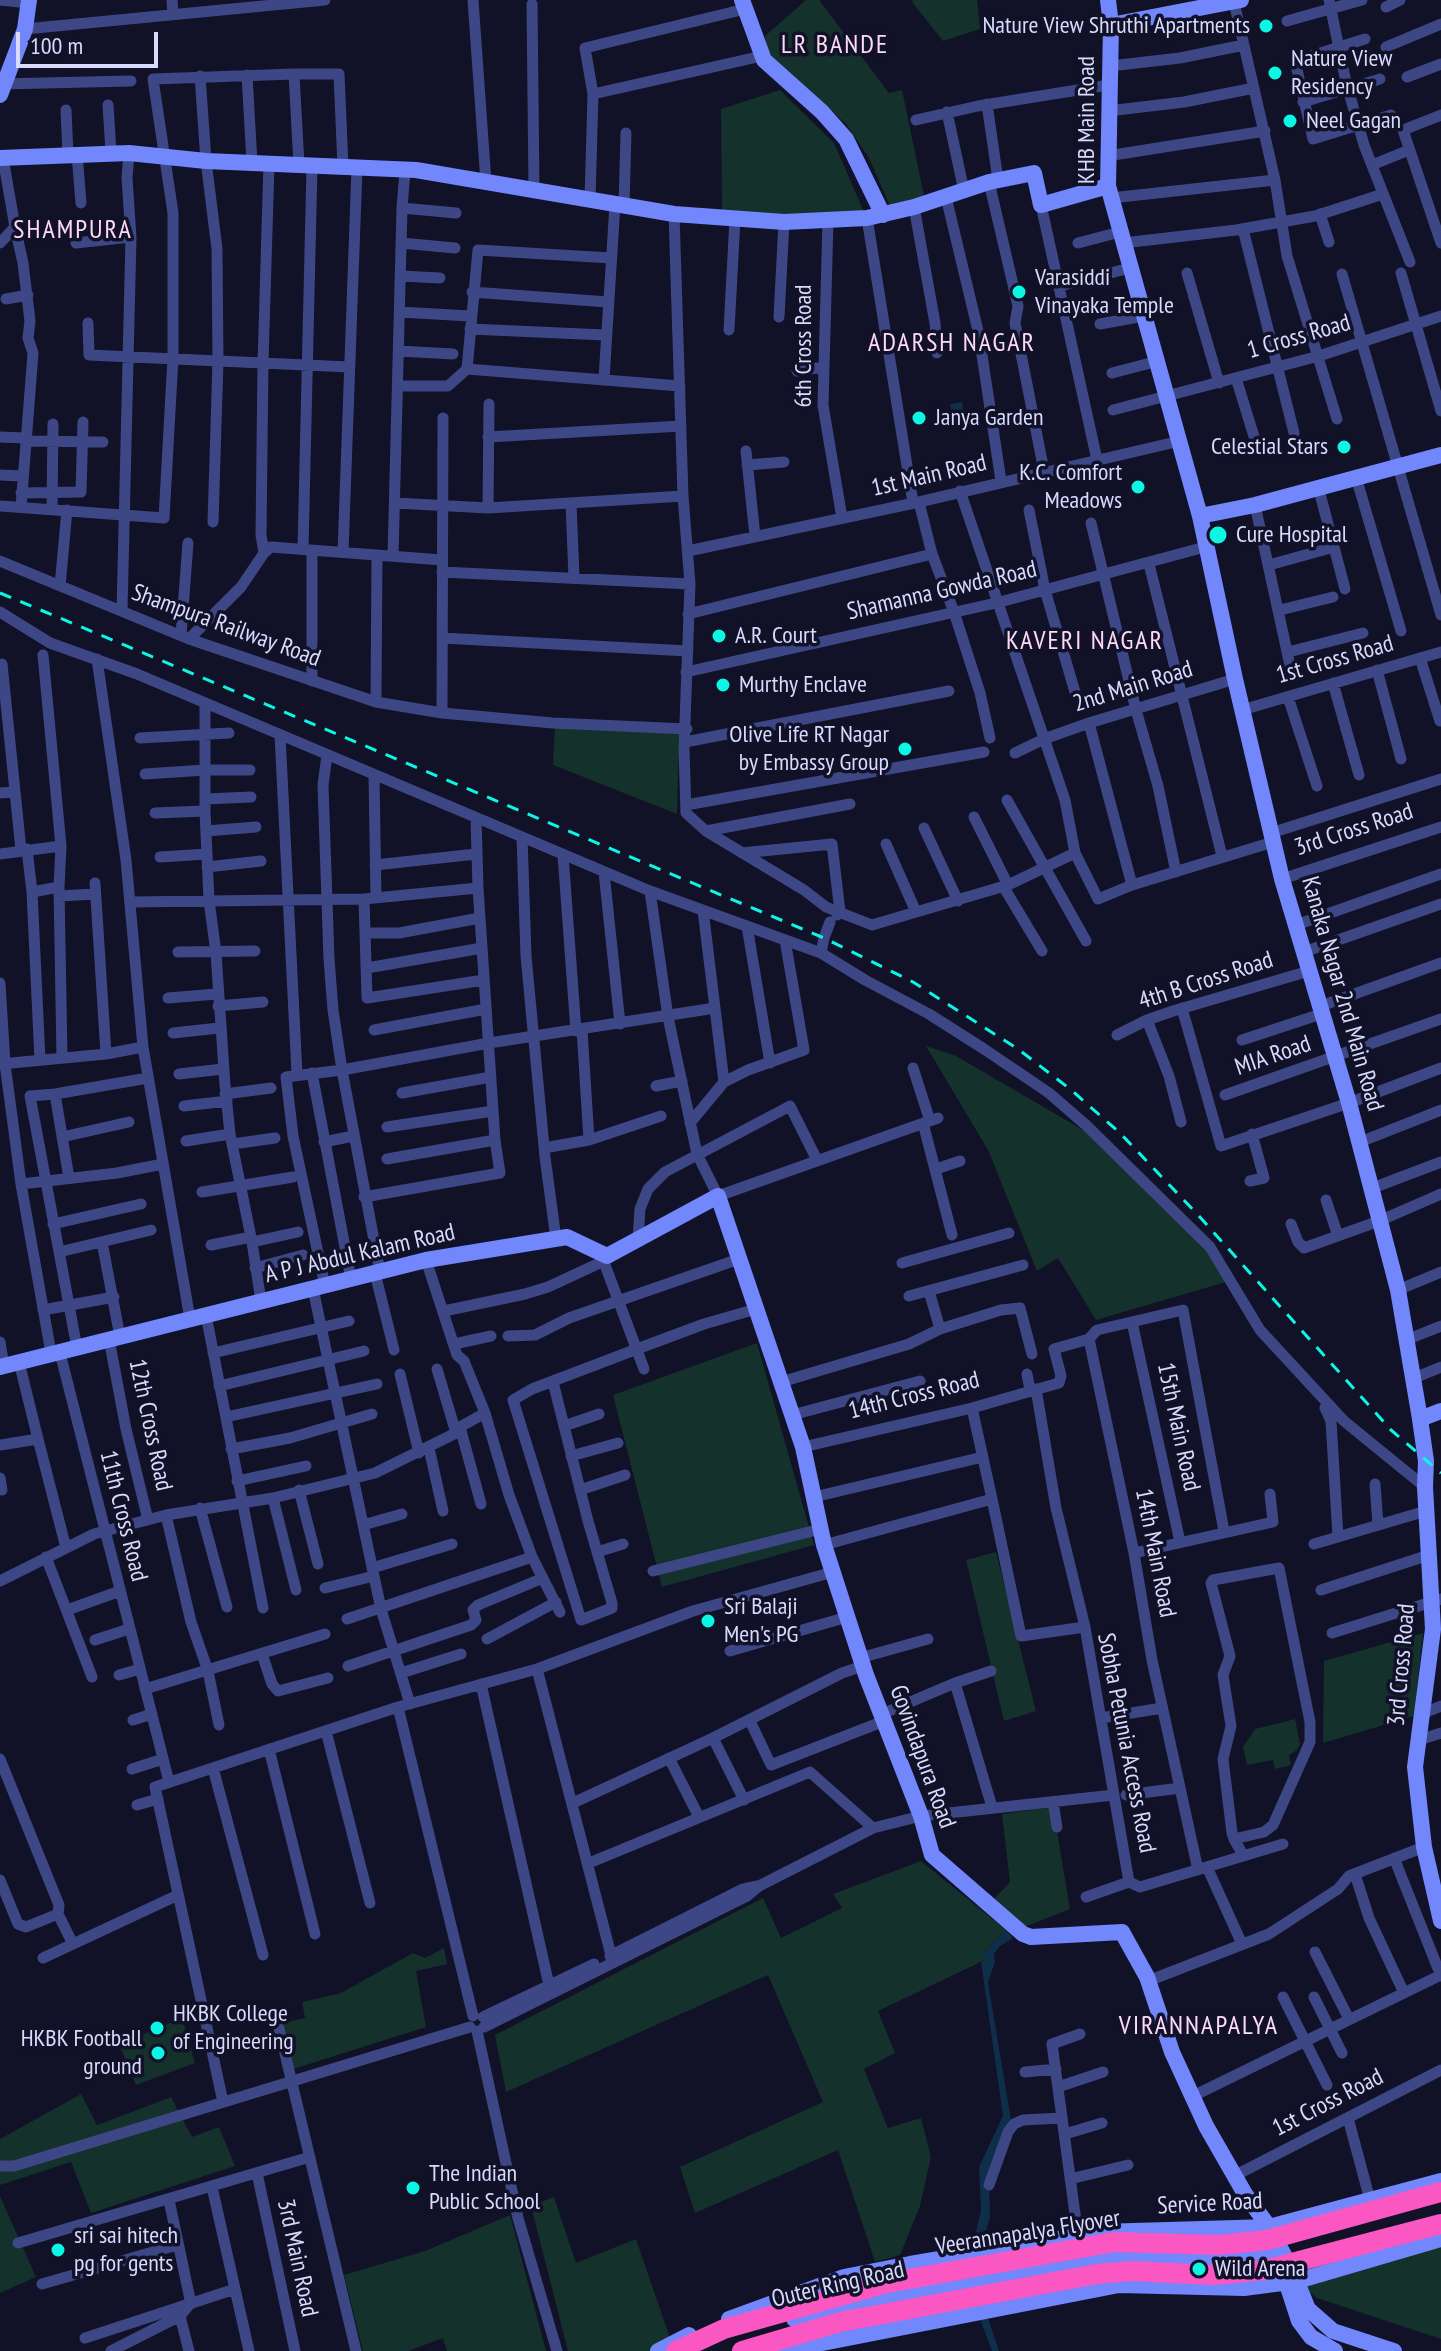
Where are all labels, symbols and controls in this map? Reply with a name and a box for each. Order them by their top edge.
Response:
place label: Nature View Shruthi Apartments [982,12,1250,40]
scale bar [20,16,162,66]
marker: Nature View Shruthi Apartments [1257,17,1275,35]
text: 100 m [30,30,83,61]
district label: LR BANDE [781,30,889,62]
place label: Nature View Residency [1291,45,1392,101]
street label: KHB Main Road [1073,56,1101,184]
marker: Nature View Residency [1266,64,1284,82]
place label: Neel Gagan [1306,107,1401,135]
marker: Neel Gagan [1281,112,1299,130]
district label: SHAMPURA [13,215,133,247]
place label: Varasiddi Vinayaka Temple [1035,264,1174,320]
marker: Varasiddi Vinayaka Temple [1010,283,1028,301]
street label: 6th Cross Road [790,285,818,407]
street label: 1 Cross Road [1244,309,1354,365]
district label: ADARSH NAGAR [868,328,1036,360]
place label: Janya Garden [935,404,1043,432]
marker: Janya Garden [910,409,928,427]
place label: Celestial Stars [1211,433,1328,461]
marker: Celestial Stars [1335,438,1353,456]
street label: 1st Main Road [869,449,989,503]
place label: K.C. Comfort Meadows [1019,459,1122,515]
marker: K.C. Comfort Meadows [1129,478,1147,496]
place label: Cure Hospital [1236,521,1347,549]
marker: Cure Hospital [1207,524,1229,546]
street label: Shamanna Gowda Road [844,555,1040,627]
street label: Shampura Railway Road [128,578,324,674]
place label: A.R. Court [735,622,817,650]
district label: KAVERI NAGAR [1006,626,1164,658]
marker: A.R. Court [710,627,728,645]
street label: 1st Cross Road [1273,630,1397,690]
street label: 2nd Main Road [1070,655,1196,719]
place label: Murthy Enclave [739,671,867,699]
marker: Murthy Enclave [714,676,732,694]
place label: Olive Life RT Nagar by Embassy Group [729,721,889,777]
marker: Olive Life RT Nagar by Embassy Group [896,740,914,758]
street label: 3rd Cross Road [1291,797,1417,863]
street label: Kanaka Nagar 2nd Main Road [1295,873,1389,1115]
street label: 4th B Cross Road [1135,946,1277,1016]
street label: MIA Road [1231,1030,1315,1082]
street label: A P J Abdul Kalam Road [262,1218,458,1290]
street label: 12th Cross Road [122,1357,178,1493]
street label: 15th Main Road [1150,1360,1206,1494]
street label: 14th Cross Road [846,1366,982,1426]
street label: 11th Cross Road [93,1448,153,1584]
street label: 14th Main Road [1128,1486,1182,1620]
place label: Sri Balaji Men's PG [724,1593,798,1649]
street label: 3rd Cross Road [1382,1603,1422,1727]
marker: Sri Balaji Men's PG [699,1612,717,1630]
street label: Sobha Petunia Access Road [1091,1631,1161,1855]
street label: Govindapura Road [883,1682,961,1832]
place label: HKBK College of Engineering [173,2000,294,2056]
district label: VIRANNAPALYA [1119,2011,1279,2043]
marker: HKBK College of Engineering [148,2019,166,2037]
place label: HKBK Football ground [21,2025,142,2081]
marker: HKBK Football ground [149,2044,167,2062]
street label: 1st Cross Road [1268,2063,1388,2143]
place label: The Indian Public School [429,2160,540,2216]
marker: The Indian Public School [404,2179,422,2197]
street label: Service Road [1157,2187,1263,2221]
street label: 3rd Main Road [270,2197,324,2319]
street label: Veerannapalya Flyover [934,2204,1122,2262]
place label: sri sai hitech pg for gents [74,2222,178,2278]
marker: sri sai hitech pg for gents [49,2241,67,2259]
place label: Wild Arena [1215,2255,1305,2283]
street label: Outer Ring Road [769,2256,907,2314]
marker: Wild Arena [1190,2260,1208,2278]

